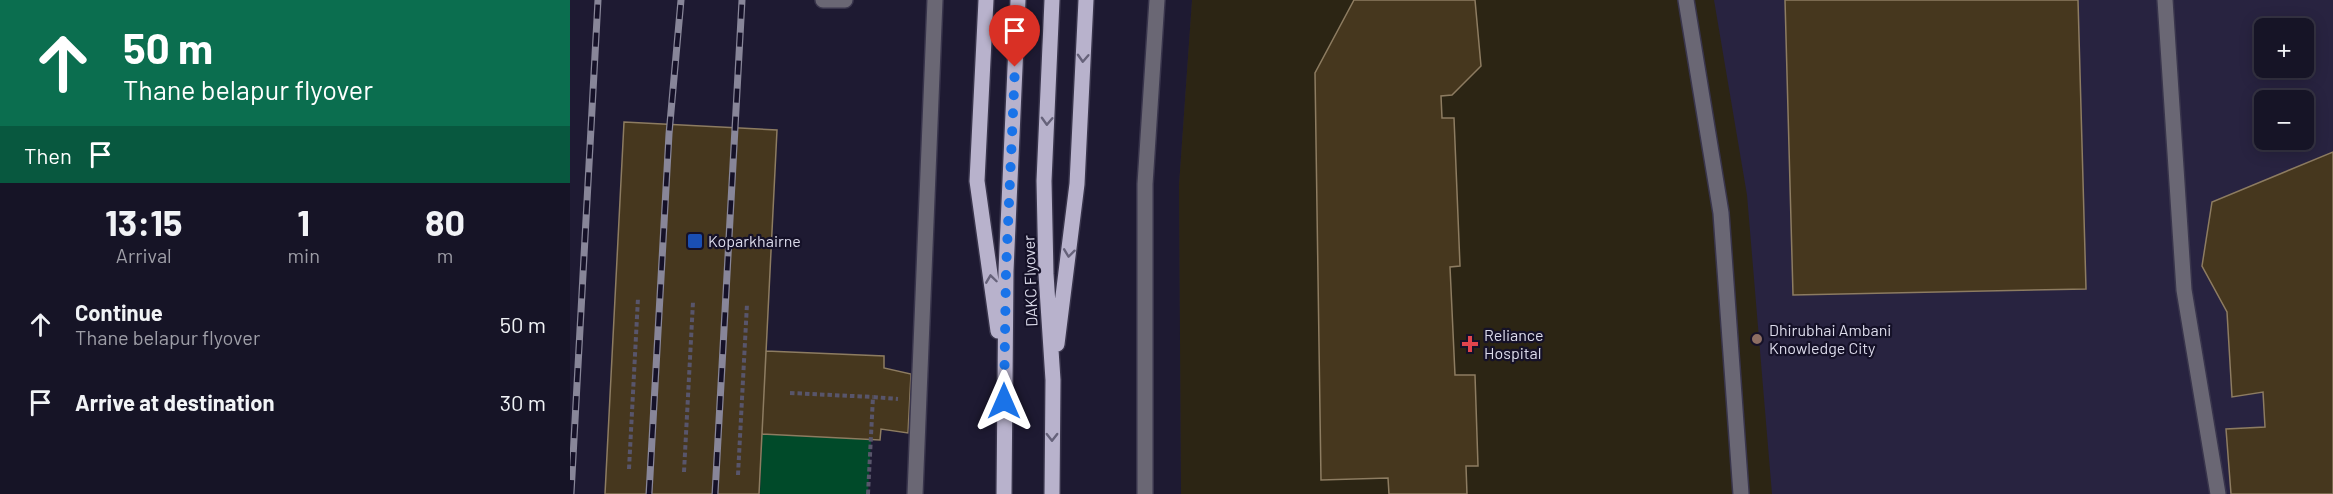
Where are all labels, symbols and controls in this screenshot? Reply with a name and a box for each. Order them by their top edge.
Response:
pin [989,5,1040,67]
icon: arrive [998,14,1031,47]
map controls [2254,18,2314,150]
button: + [2254,18,2314,78]
text: 50 m [123,22,213,72]
icon: ahead [24,24,102,102]
one-way arrow [1077,54,1090,63]
text: Thane belapur flyover [123,73,373,105]
button: − [2254,90,2314,150]
one-way arrow [1040,117,1053,126]
icon: arrive [84,138,117,171]
text: Then [24,142,72,168]
text: 13:15 [105,200,182,243]
text: 1 [297,200,310,243]
text: 80 [425,200,465,243]
place label: Koparkhairne [708,231,801,250]
marker: Koparkhairne [686,232,704,250]
street label: DAKC Flyover [1018,235,1041,327]
text: Arrival [116,243,172,267]
text: min [288,243,320,267]
text: m [437,243,453,267]
one-way arrow [1063,248,1075,257]
one-way arrow [985,274,997,283]
text: Continue [75,299,163,325]
icon: ahead [24,308,57,341]
text: 50 m [500,311,546,337]
place label: Dhirubhai Ambani Knowledge City [1769,320,1891,357]
text: Thane belapur flyover [75,325,260,349]
place label: Reliance Hospital [1484,325,1544,362]
marker: Dhirubhai Ambani Knowledge City [1750,332,1764,346]
marker: Reliance Hospital [1461,335,1479,353]
position arrow [972,369,1036,433]
icon: arrive [24,386,57,419]
text: Arrive at destination [75,389,274,415]
text: 30 m [500,389,546,415]
one-way arrow [1046,432,1058,441]

